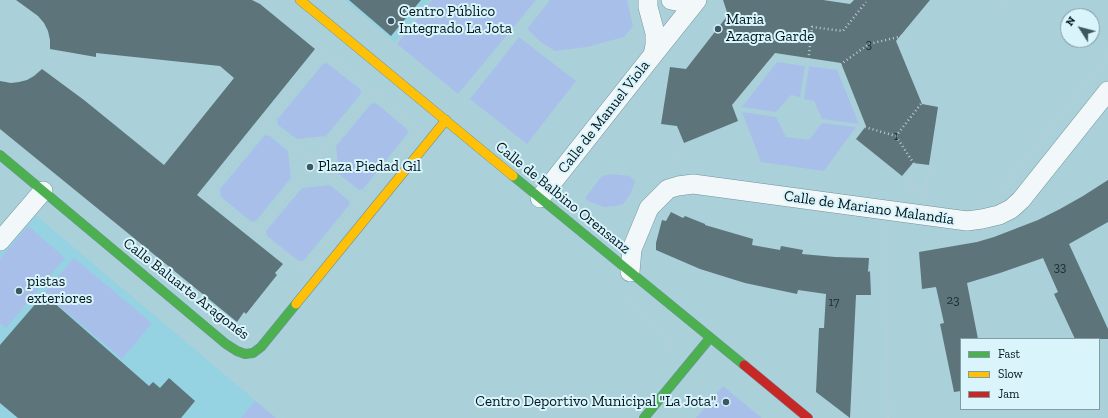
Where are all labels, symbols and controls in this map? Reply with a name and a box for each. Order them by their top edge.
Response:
place label: Centro Público Integrado La Jota [399,3,512,38]
north arrow [1060,8,1100,48]
place label: Maria Azagra Garde [726,11,814,46]
text: N [1063,14,1078,28]
marker: Centro Público Integrado La Jota [386,16,396,26]
marker: Maria Azagra Garde [713,24,723,34]
house number: 3 [866,36,872,52]
street label: Calle de Manuel Viola [554,57,654,177]
house number: 1 [893,128,899,144]
street label: Calle de Balbino Orensanz [492,138,634,258]
place label: Plaza Piedad Gil [318,158,421,176]
marker: Plaza Piedad Gil [305,162,315,172]
street label: Calle de Mariano Malandía [783,187,955,229]
street label: Calle Baluarte Aragonés [119,234,253,344]
house number: 33 [1054,259,1066,275]
place label: pistas exteriores [27,273,92,308]
marker: pistas exteriores [14,286,24,296]
house number: 23 [946,292,960,308]
house number: 17 [829,294,839,310]
legend [960,338,1100,410]
text: Fast [998,347,1020,361]
text: Slow [998,367,1023,381]
text: Jam [998,387,1019,401]
place label: Centro Deportivo Municipal "La Jota". [475,393,718,411]
marker: Centro Deportivo Municipal "La Jota". [721,397,731,407]

